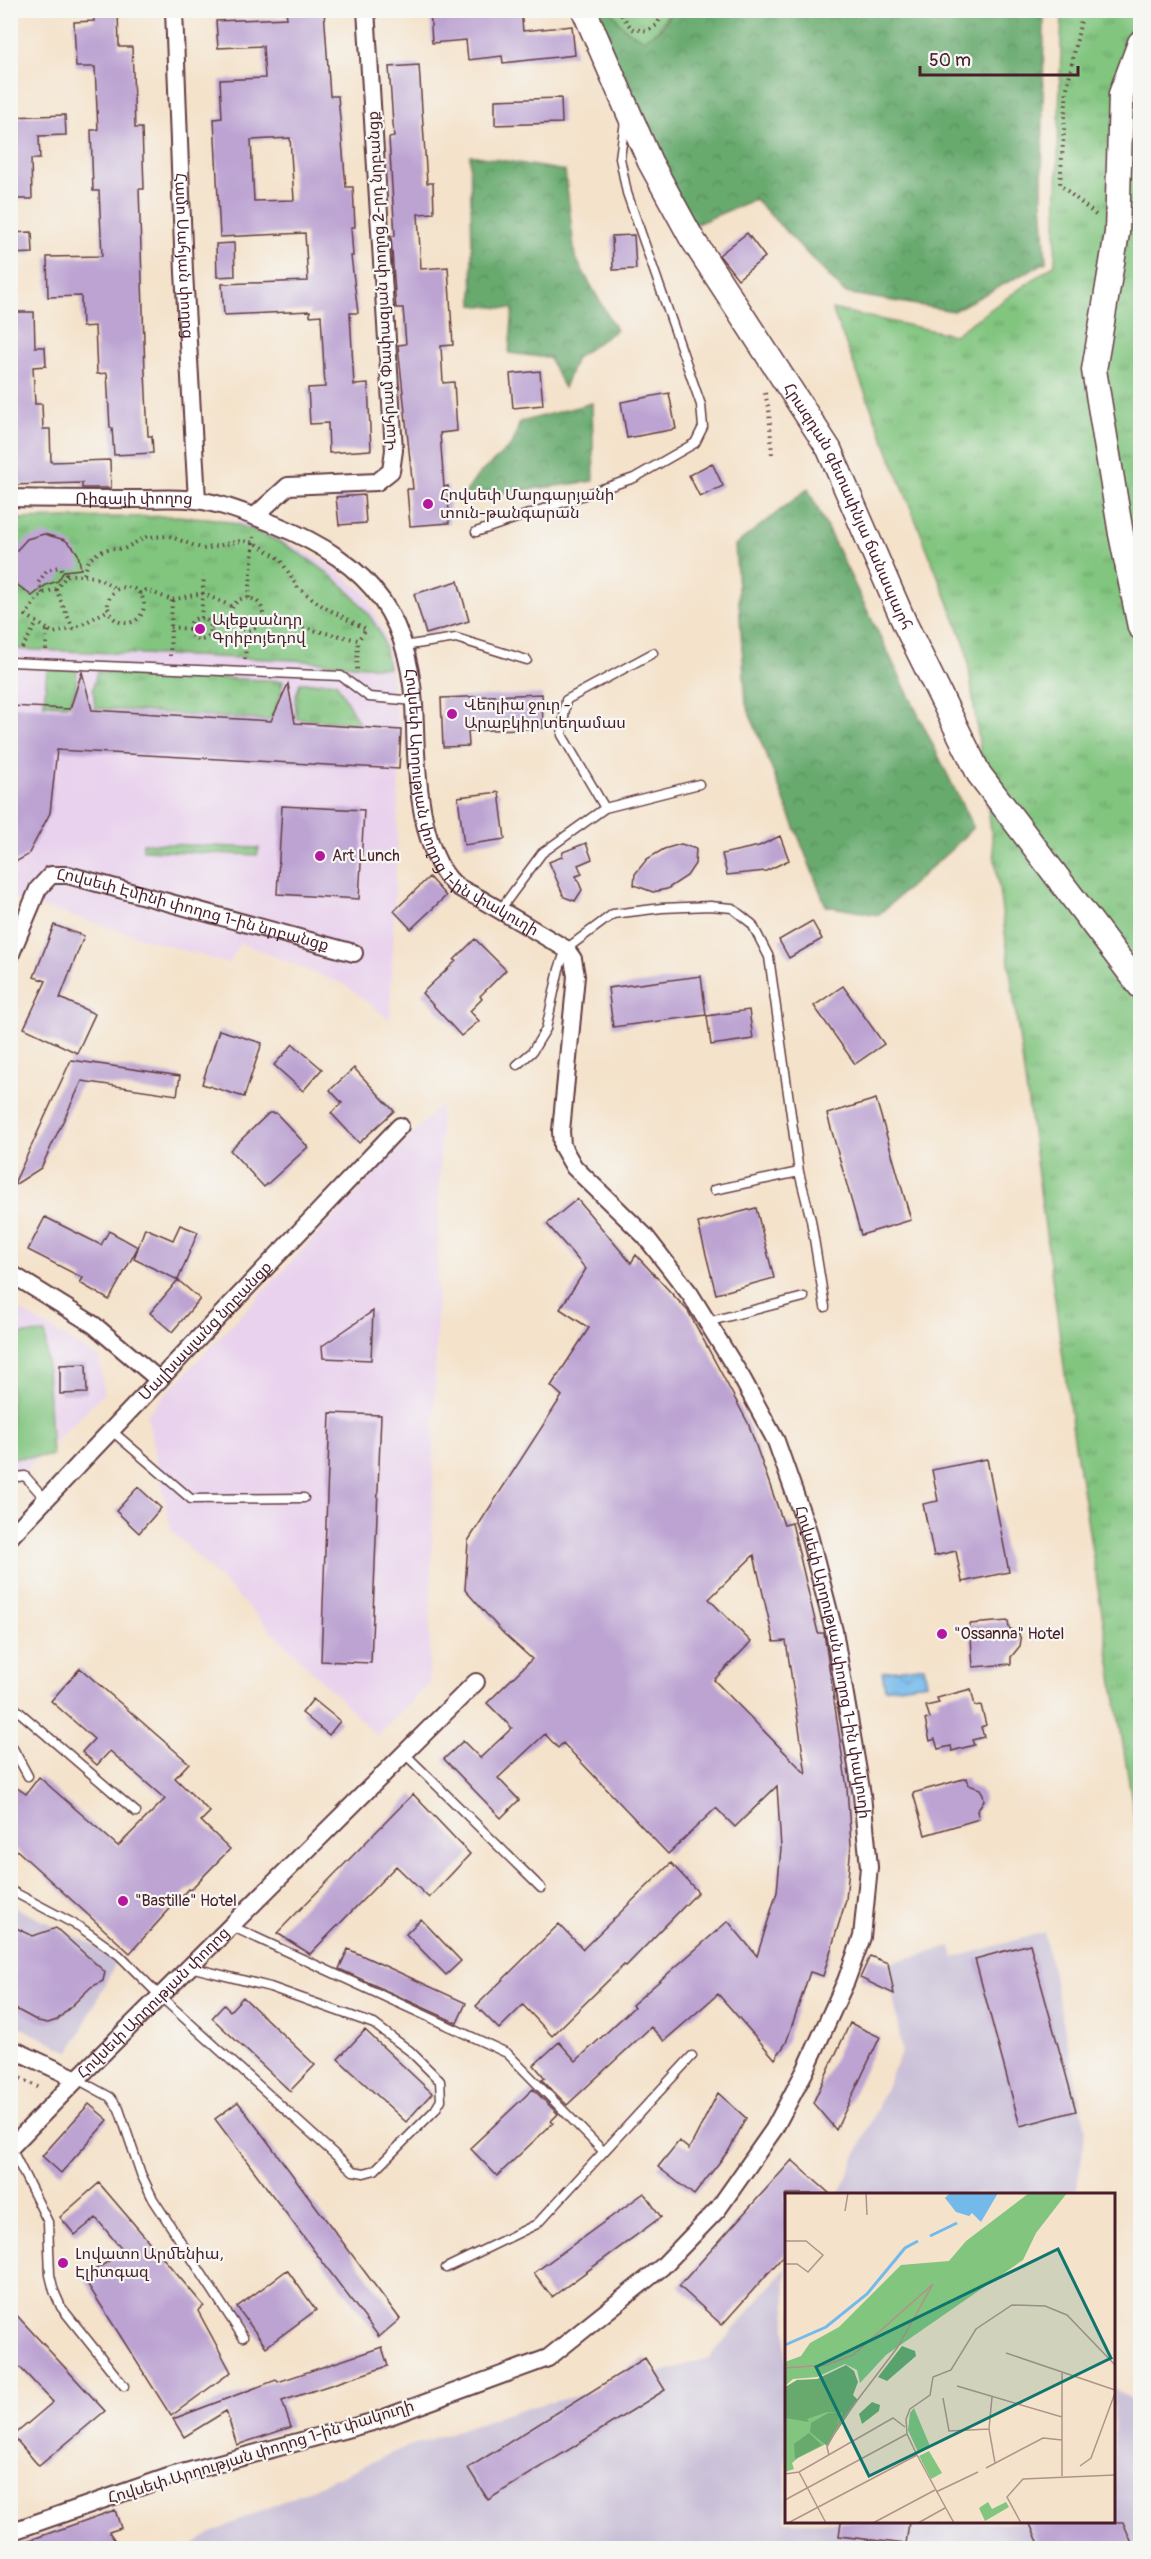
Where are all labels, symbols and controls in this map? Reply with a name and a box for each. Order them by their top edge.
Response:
scale bar [920,39,1078,77]
text: 50 m [929,49,971,72]
street label: Վահրամ Փափազյան փողոց 2-րդ նրբանցք [363,111,401,451]
street label: Համո Սահյան փողոց [170,173,198,339]
street label: Հրազդան գետափնյա ճանապարհ [779,379,916,633]
place label: Հովսեփ Մարգարյանի տուն-թանգարան [440,485,614,523]
street label: Ռիգայի փողոց [75,488,194,509]
marker: Հովսեփ Մարգարյանի տուն-թանգարան [421,497,435,511]
place label: Ալեքսանդր Գրիբոյեդով [212,610,306,648]
marker: Ալեքսանդր Գրիբոյեդով [193,622,207,636]
street label: Հովսեփ Արղության փողոց 1-ին փակուղի [400,667,542,941]
place label: Վեոլիա ջուր - Արաբկիր տեղամաս [464,695,626,733]
marker: Վեոլիա ջուր - Արաբկիր տեղամաս [445,707,459,721]
place label: Art Lunch [332,846,400,866]
marker: Art Lunch [313,849,327,863]
street label: Հովսեփ Էմինի փողոց 1-ին նրբանցք [57,865,331,956]
street label: Մալխասյանց նրբանցք [135,1257,276,1405]
street label: Հովսեփ Արղության փողոց 1-ին փակուղի [790,1503,874,1820]
place label: "Ossanna" Hotel [954,1624,1064,1644]
marker: "Ossanna" Hotel [935,1627,949,1641]
place label: "Bastille" Hotel [135,1891,237,1911]
marker: "Bastille" Hotel [116,1894,130,1908]
street label: Հովսեփ Արղության փողոց [73,1923,234,2083]
inset map [785,2193,1115,2523]
place label: Լովատո Արմենիա, Էլիտգազ [75,2244,224,2282]
marker: Լովատո Արմենիա, Էլիտգազ [56,2256,70,2270]
street label: Հովսեփ Արղության փողոց 1-ին փակուղի [105,2396,417,2508]

